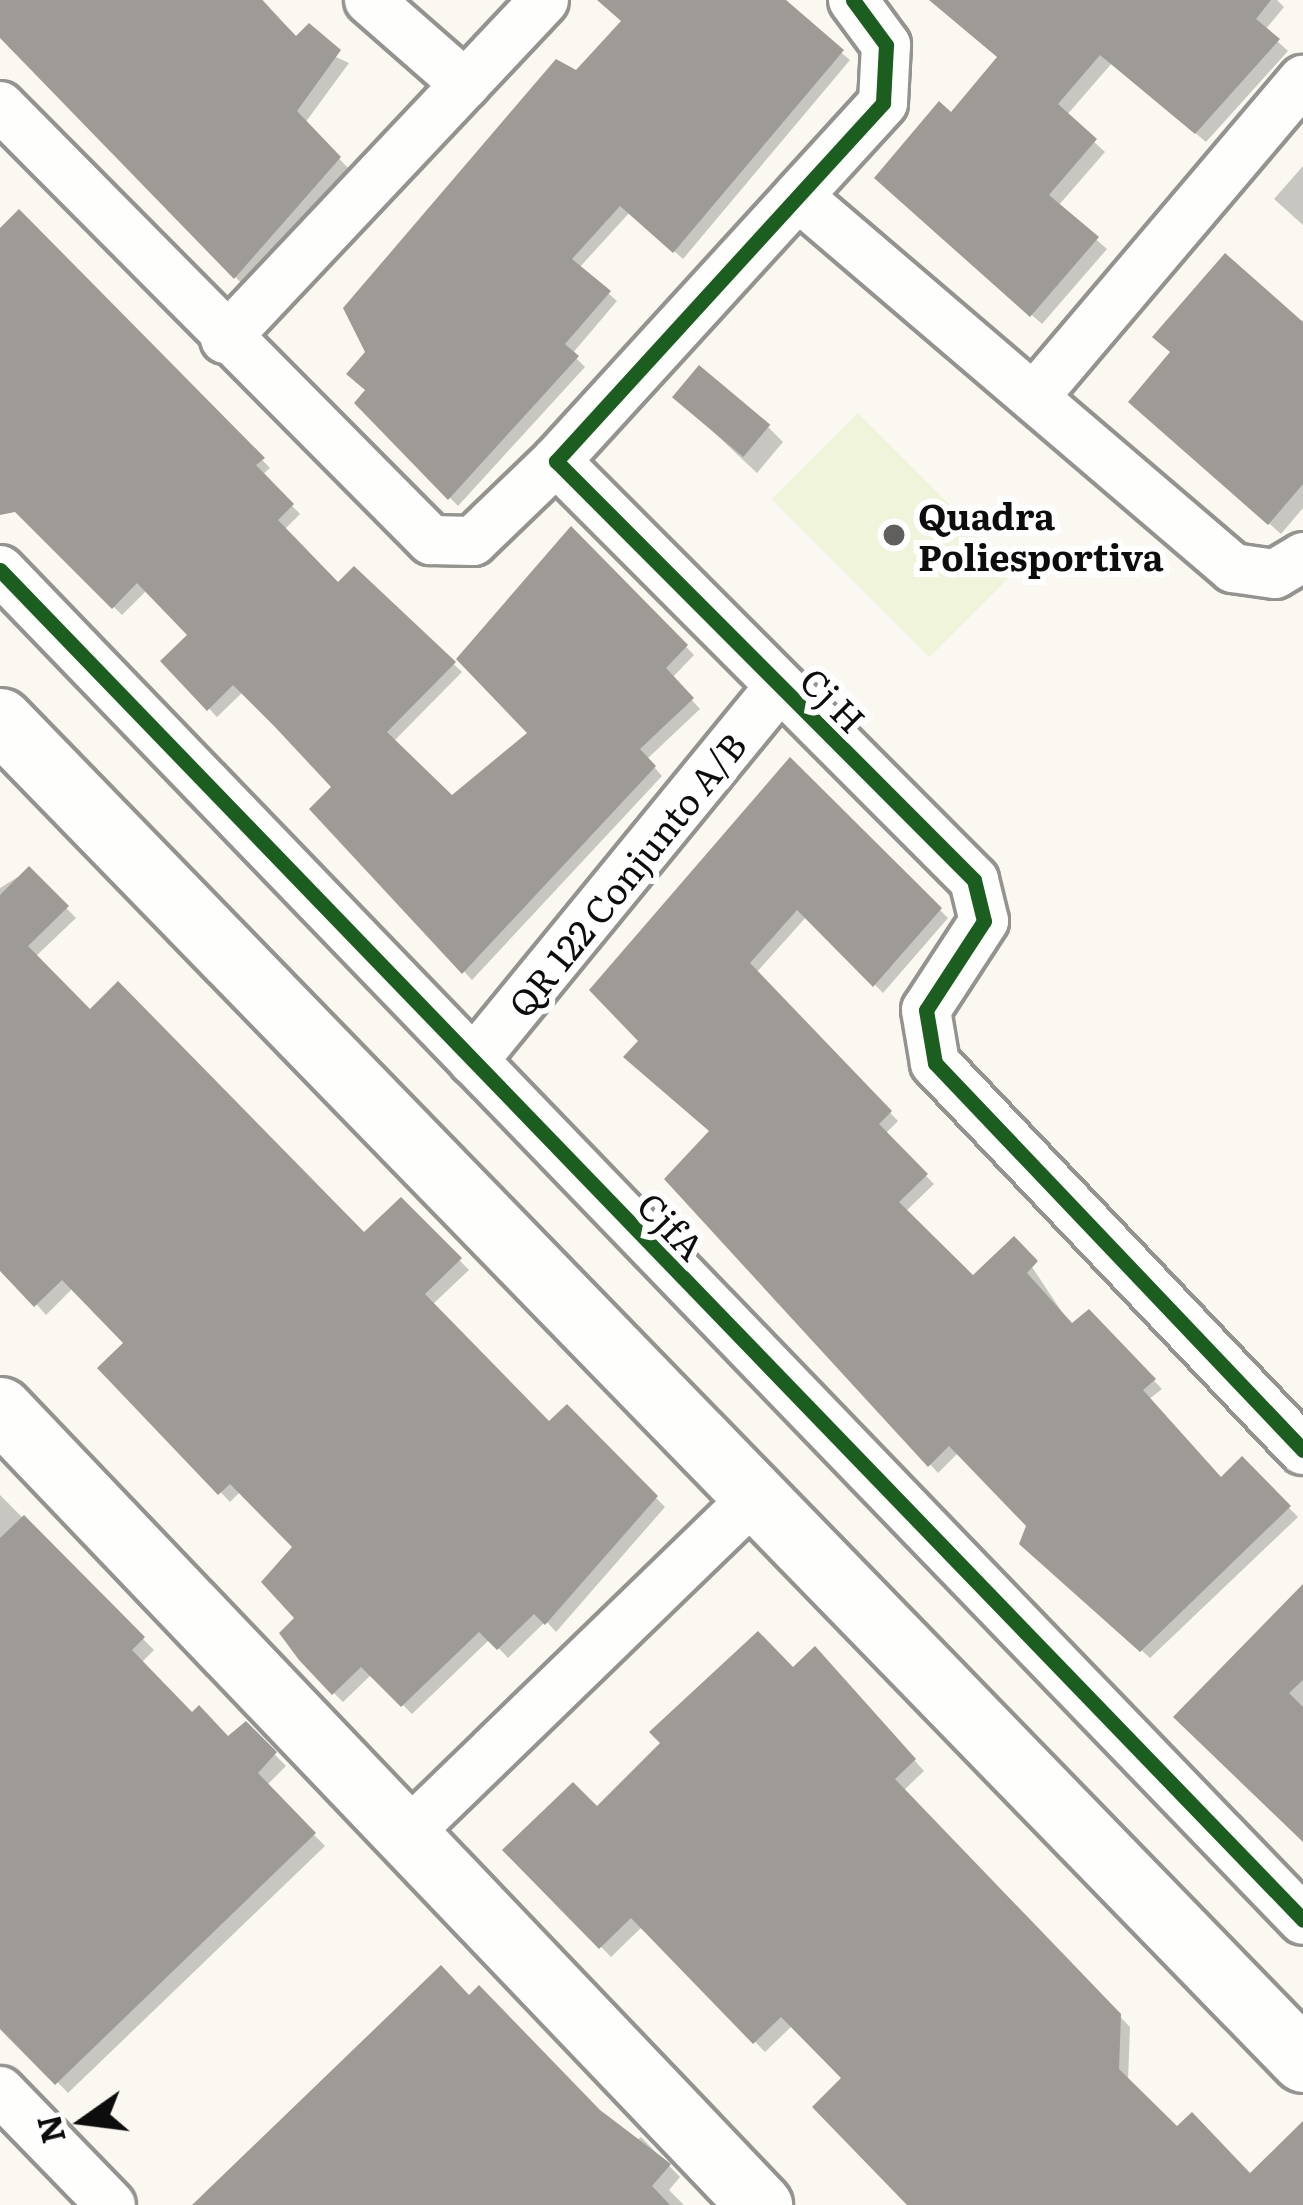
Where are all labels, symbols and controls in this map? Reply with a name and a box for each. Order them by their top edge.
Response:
place label: Quadra Poliesportiva [918,492,1163,577]
marker: Quadra Poliesportiva [881,522,907,548]
street label: Cj H [793,658,875,740]
street label: QR 122 Conjunto A/B [498,723,754,1025]
street label: CjfA [630,1182,714,1268]
north arrow [24,2061,144,2181]
text: N [21,2110,76,2149]

